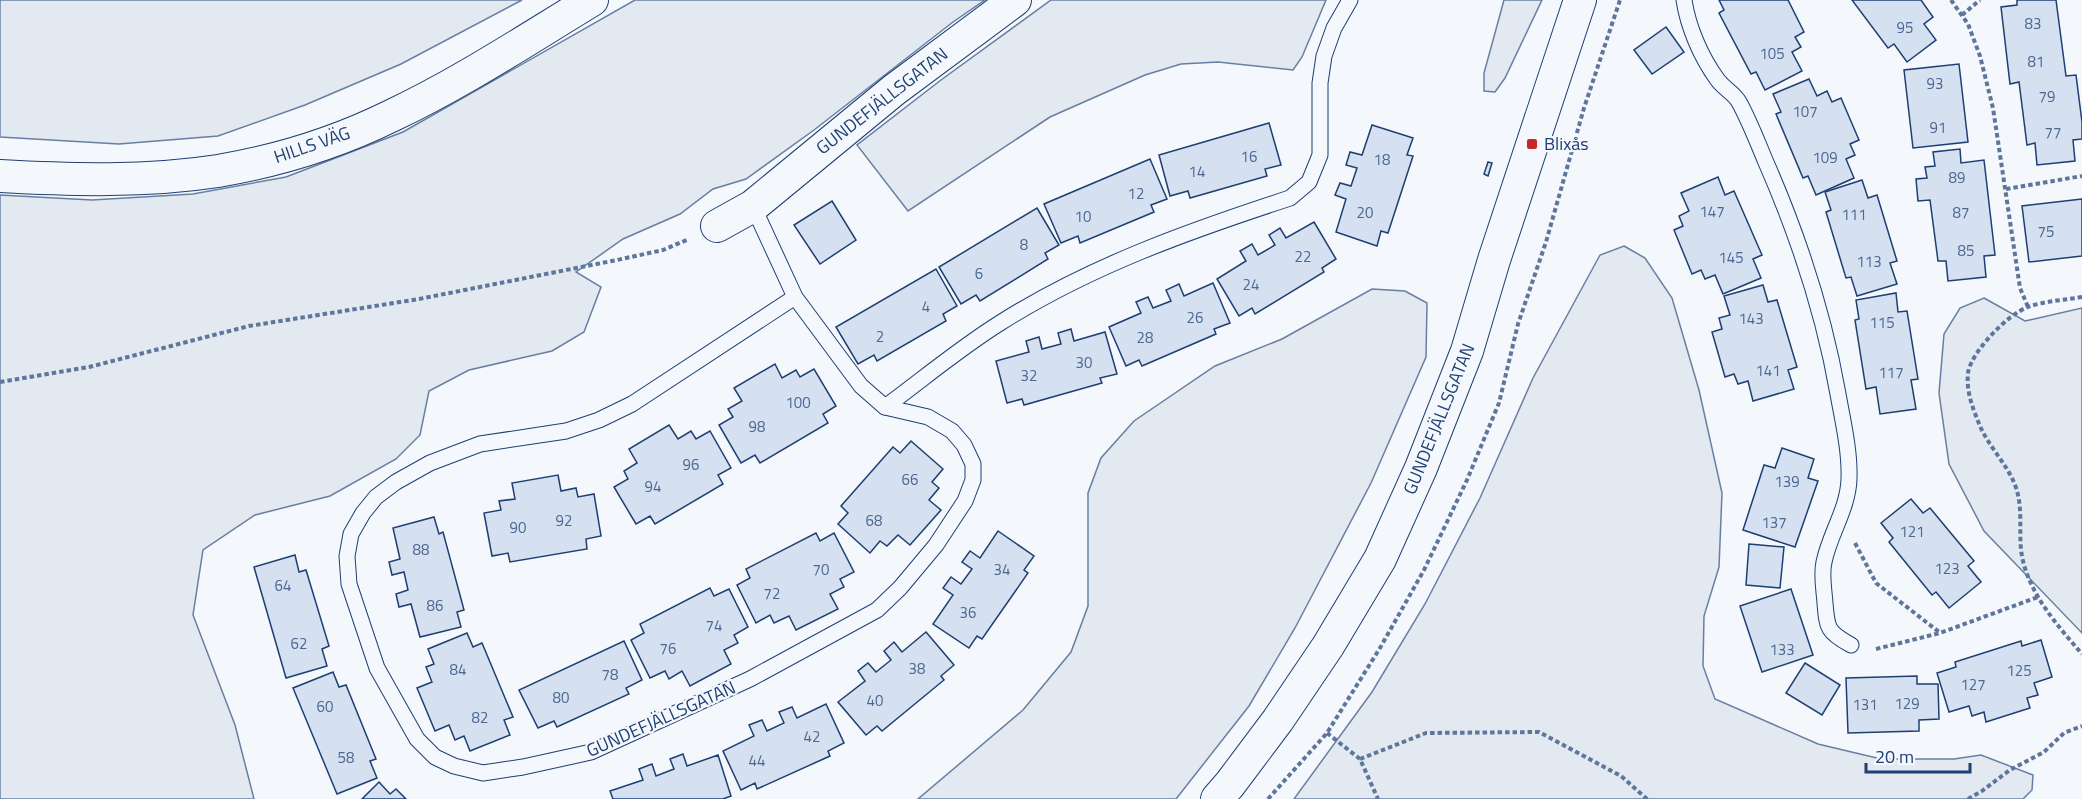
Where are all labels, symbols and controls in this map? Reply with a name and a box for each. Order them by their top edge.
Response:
house number: 83 [2025,12,2041,35]
house number: 95 [1897,16,1913,39]
street label: GUNDEFJÄLLSGATAN [810,40,953,161]
house number: 105 [1759,42,1785,65]
house number: 81 [2028,50,2044,73]
house number: 93 [1927,72,1943,95]
house number: 79 [2039,85,2055,108]
house number: 107 [1792,100,1818,123]
house number: 91 [1930,116,1946,139]
street label: HILLS VÄG [270,119,354,170]
house number: 77 [2045,121,2061,144]
place label: Blixås [1544,130,1589,157]
marker: Blixås [1525,137,1539,151]
house number: 16 [1241,145,1257,168]
house number: 109 [1812,146,1838,169]
house number: 18 [1374,148,1390,171]
house number: 14 [1189,160,1205,183]
house number: 89 [1949,166,1965,189]
house number: 12 [1128,182,1144,205]
house number: 147 [1699,200,1725,223]
house number: 20 [1357,201,1373,224]
house number: 87 [1953,201,1969,224]
house number: 111 [1841,203,1867,226]
house number: 10 [1075,205,1091,228]
house number: 75 [2038,220,2054,243]
house number: 8 [1020,233,1028,256]
house number: 85 [1958,239,1974,262]
house number: 22 [1295,245,1311,268]
house number: 145 [1718,246,1744,269]
house number: 113 [1856,250,1882,273]
house number: 6 [975,262,983,285]
house number: 24 [1243,273,1259,296]
house number: 4 [922,295,930,318]
house number: 26 [1187,306,1203,329]
house number: 143 [1738,307,1764,330]
house number: 115 [1869,311,1895,334]
house number: 2 [876,325,884,348]
house number: 28 [1137,326,1153,349]
street label: GUNDEFJÄLLSGATAN [1396,339,1481,498]
house number: 30 [1076,351,1092,374]
house number: 141 [1755,359,1781,382]
house number: 117 [1878,361,1904,384]
house number: 32 [1021,364,1037,387]
house number: 100 [785,391,811,414]
house number: 98 [749,415,765,438]
house number: 96 [683,453,699,476]
house number: 66 [902,468,918,491]
house number: 139 [1774,470,1800,493]
house number: 94 [645,475,661,498]
house number: 92 [556,509,572,532]
house number: 68 [866,509,882,532]
house number: 137 [1761,511,1787,534]
house number: 90 [510,516,526,539]
house number: 121 [1899,520,1925,543]
house number: 88 [413,538,429,561]
house number: 123 [1934,557,1960,580]
house number: 70 [813,558,829,581]
house number: 34 [994,558,1010,581]
house number: 64 [275,574,291,597]
house number: 72 [764,582,780,605]
house number: 86 [427,594,443,617]
house number: 36 [960,601,976,624]
house number: 74 [706,614,722,637]
house number: 62 [291,632,307,655]
house number: 76 [660,637,676,660]
house number: 133 [1769,638,1795,661]
house number: 38 [909,657,925,680]
house number: 84 [450,658,466,681]
house number: 125 [2006,659,2032,682]
house number: 78 [602,663,618,686]
street label: GUNDEFJÄLLSGATAN [582,673,740,764]
house number: 127 [1960,673,1986,696]
house number: 80 [553,686,569,709]
house number: 40 [867,689,883,712]
house number: 129 [1894,692,1920,715]
house number: 131 [1852,693,1878,716]
house number: 60 [317,695,333,718]
house number: 82 [472,706,488,729]
house number: 42 [804,725,820,748]
scale bar [1866,736,1970,774]
text: 20 m [1875,743,1914,770]
house number: 58 [338,746,354,769]
house number: 44 [749,749,765,772]

